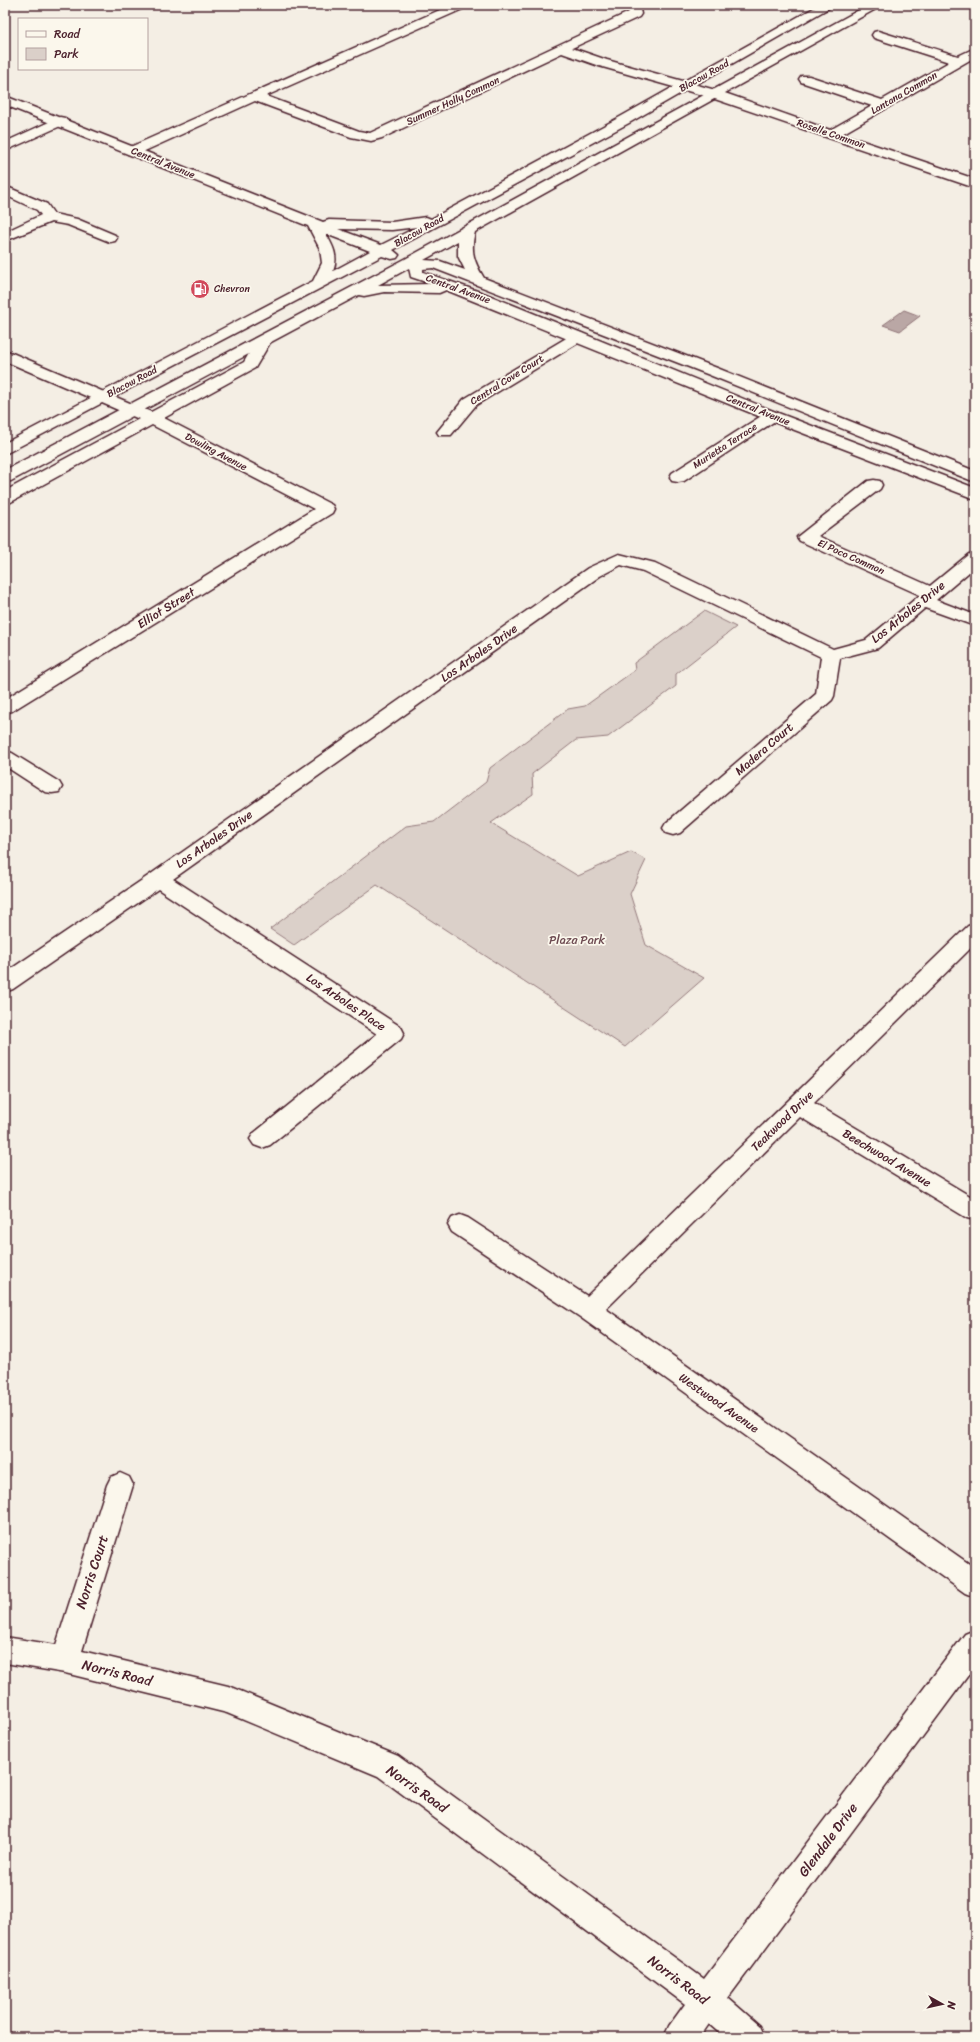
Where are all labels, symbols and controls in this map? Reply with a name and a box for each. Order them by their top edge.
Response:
legend [18,18,148,70]
text: Road [54,23,81,45]
text: Park [54,43,79,65]
street label: Blacow Road [676,54,733,97]
street label: Lantana Common [867,66,941,119]
street label: Summer Holly Common [403,71,503,131]
street label: Roselle Common [794,114,868,154]
street label: Central Avenue [128,142,198,184]
street label: Blacow Road [391,209,448,252]
street label: Central Avenue [423,269,493,309]
fuel station icon: Chevron [189,278,211,300]
place label: Chevron [214,280,250,298]
street label: Central Cove Court [466,350,548,410]
street label: Blacow Road [103,361,161,403]
street label: Central Avenue [723,389,793,431]
street label: Murietta Terrace [689,418,761,474]
street label: Dowling Avenue [181,428,251,476]
street label: El Poco Common [815,534,888,580]
street label: Los Arboles Drive [866,575,950,649]
street label: Elliot Street [132,581,201,635]
street label: Los Arboles Drive [436,618,522,688]
street label: Madera Court [729,717,799,781]
street label: Los Arboles Drive [171,804,257,874]
park label: Plaza Park [549,929,606,951]
street label: Los Arboles Place [302,967,390,1037]
street label: Teakwood Drive [745,1085,819,1157]
street label: Beechwood Avenue [838,1123,936,1193]
street label: Westwood Avenue [674,1367,764,1439]
street label: Norris Court [68,1532,116,1612]
street label: Norris Road [79,1652,156,1694]
street label: Norris Road [381,1758,455,1821]
street label: Glendale Drive [792,1797,864,1883]
street label: Norris Road [642,1949,715,2012]
north arrow [922,1984,962,2024]
text: N [941,1999,961,2011]

